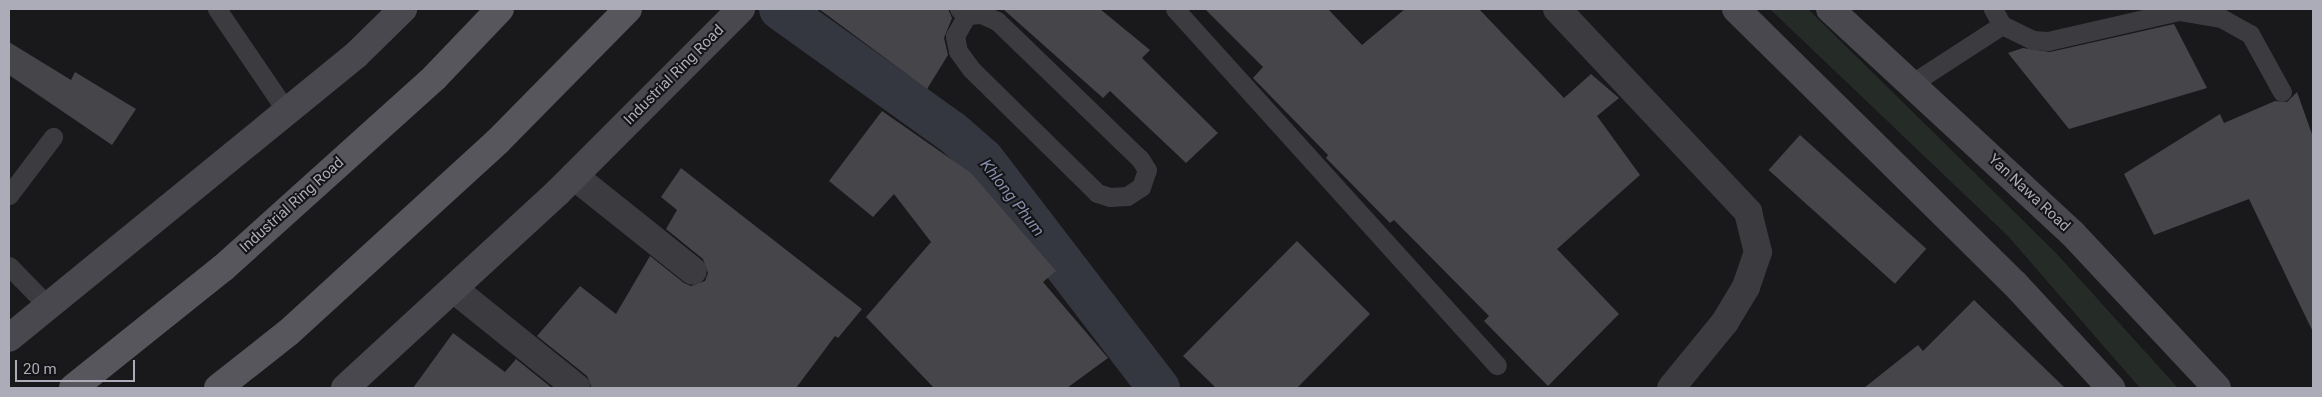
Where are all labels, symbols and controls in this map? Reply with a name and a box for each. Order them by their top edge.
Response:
street label: Industrial Ring Road [620,21,728,129]
street label: Yan Nawa Road [1984,151,2074,235]
street label: Industrial Ring Road [236,154,348,256]
water label: Khlong Phum [976,156,1048,240]
scale bar [18,350,138,382]
text: 20 m [23,360,57,378]

